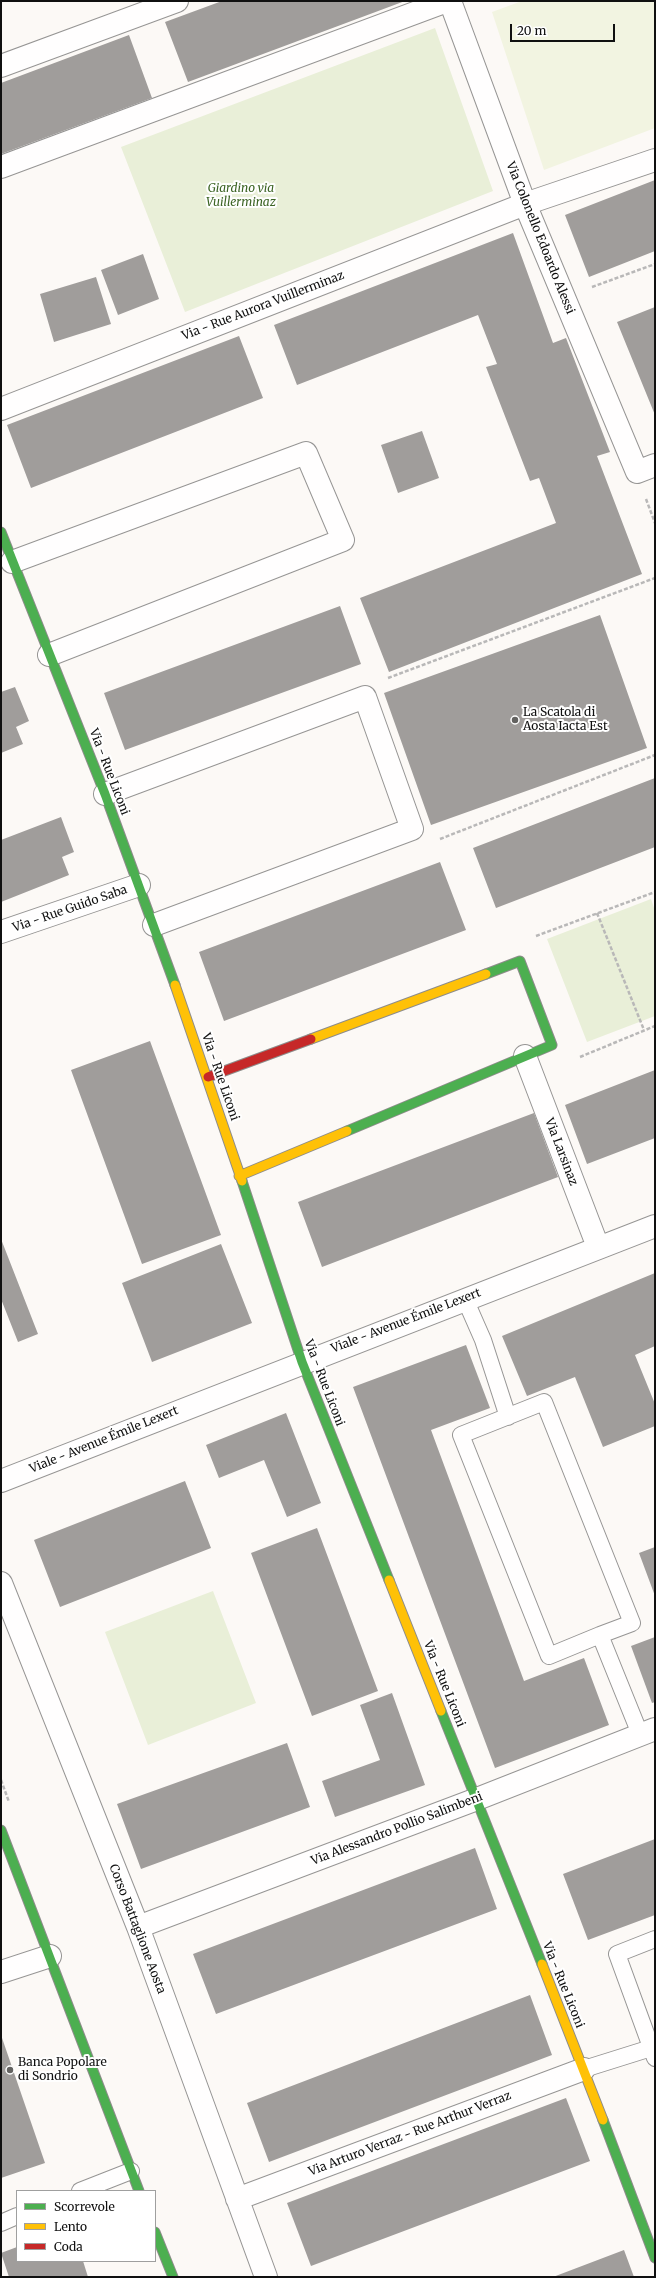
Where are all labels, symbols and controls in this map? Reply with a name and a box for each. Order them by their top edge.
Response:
scale bar [512,16,617,42]
text: 20 m [517,23,546,38]
street label: Via Colonello Edoardo Alessi [503,160,577,316]
park label: Giardino via Vuillerminaz [206,182,276,210]
street label: Via - Rue Aurora Vuillerminaz [180,268,346,344]
place label: La Scatola di Aosta Iacta Est [523,706,608,734]
marker: La Scatola di Aosta Iacta Est [510,715,520,725]
street label: Via - Rue Liconi [86,727,132,817]
street label: Via - Rue Guido Saba [11,883,129,935]
street label: Via - Rue Liconi [198,1031,242,1123]
street label: Via Larsinaz [542,1116,580,1188]
street label: Viale - Avenue Émile Lexert [329,1286,483,1356]
street label: Via - Rue Liconi [301,1338,347,1428]
street label: Viale - Avenue Émile Lexert [27,1404,181,1476]
street label: Via - Rue Liconi [420,1639,468,1729]
street label: Via Alessandro Pollio Salimbeni [309,1790,485,1868]
street label: Corso Battaglione Aosta [106,1862,168,1996]
street label: Via - Rue Liconi [539,1940,587,2030]
place label: Banca Popolare di Sondrio [18,2056,107,2084]
marker: Banca Popolare di Sondrio [5,2065,15,2075]
street label: Via Arturo Verraz - Rue Arthur Verraz [307,2089,513,2179]
legend [16,2190,156,2262]
text: Scorrevole [54,2199,115,2214]
text: Lento [54,2219,87,2234]
text: Coda [54,2239,83,2254]

